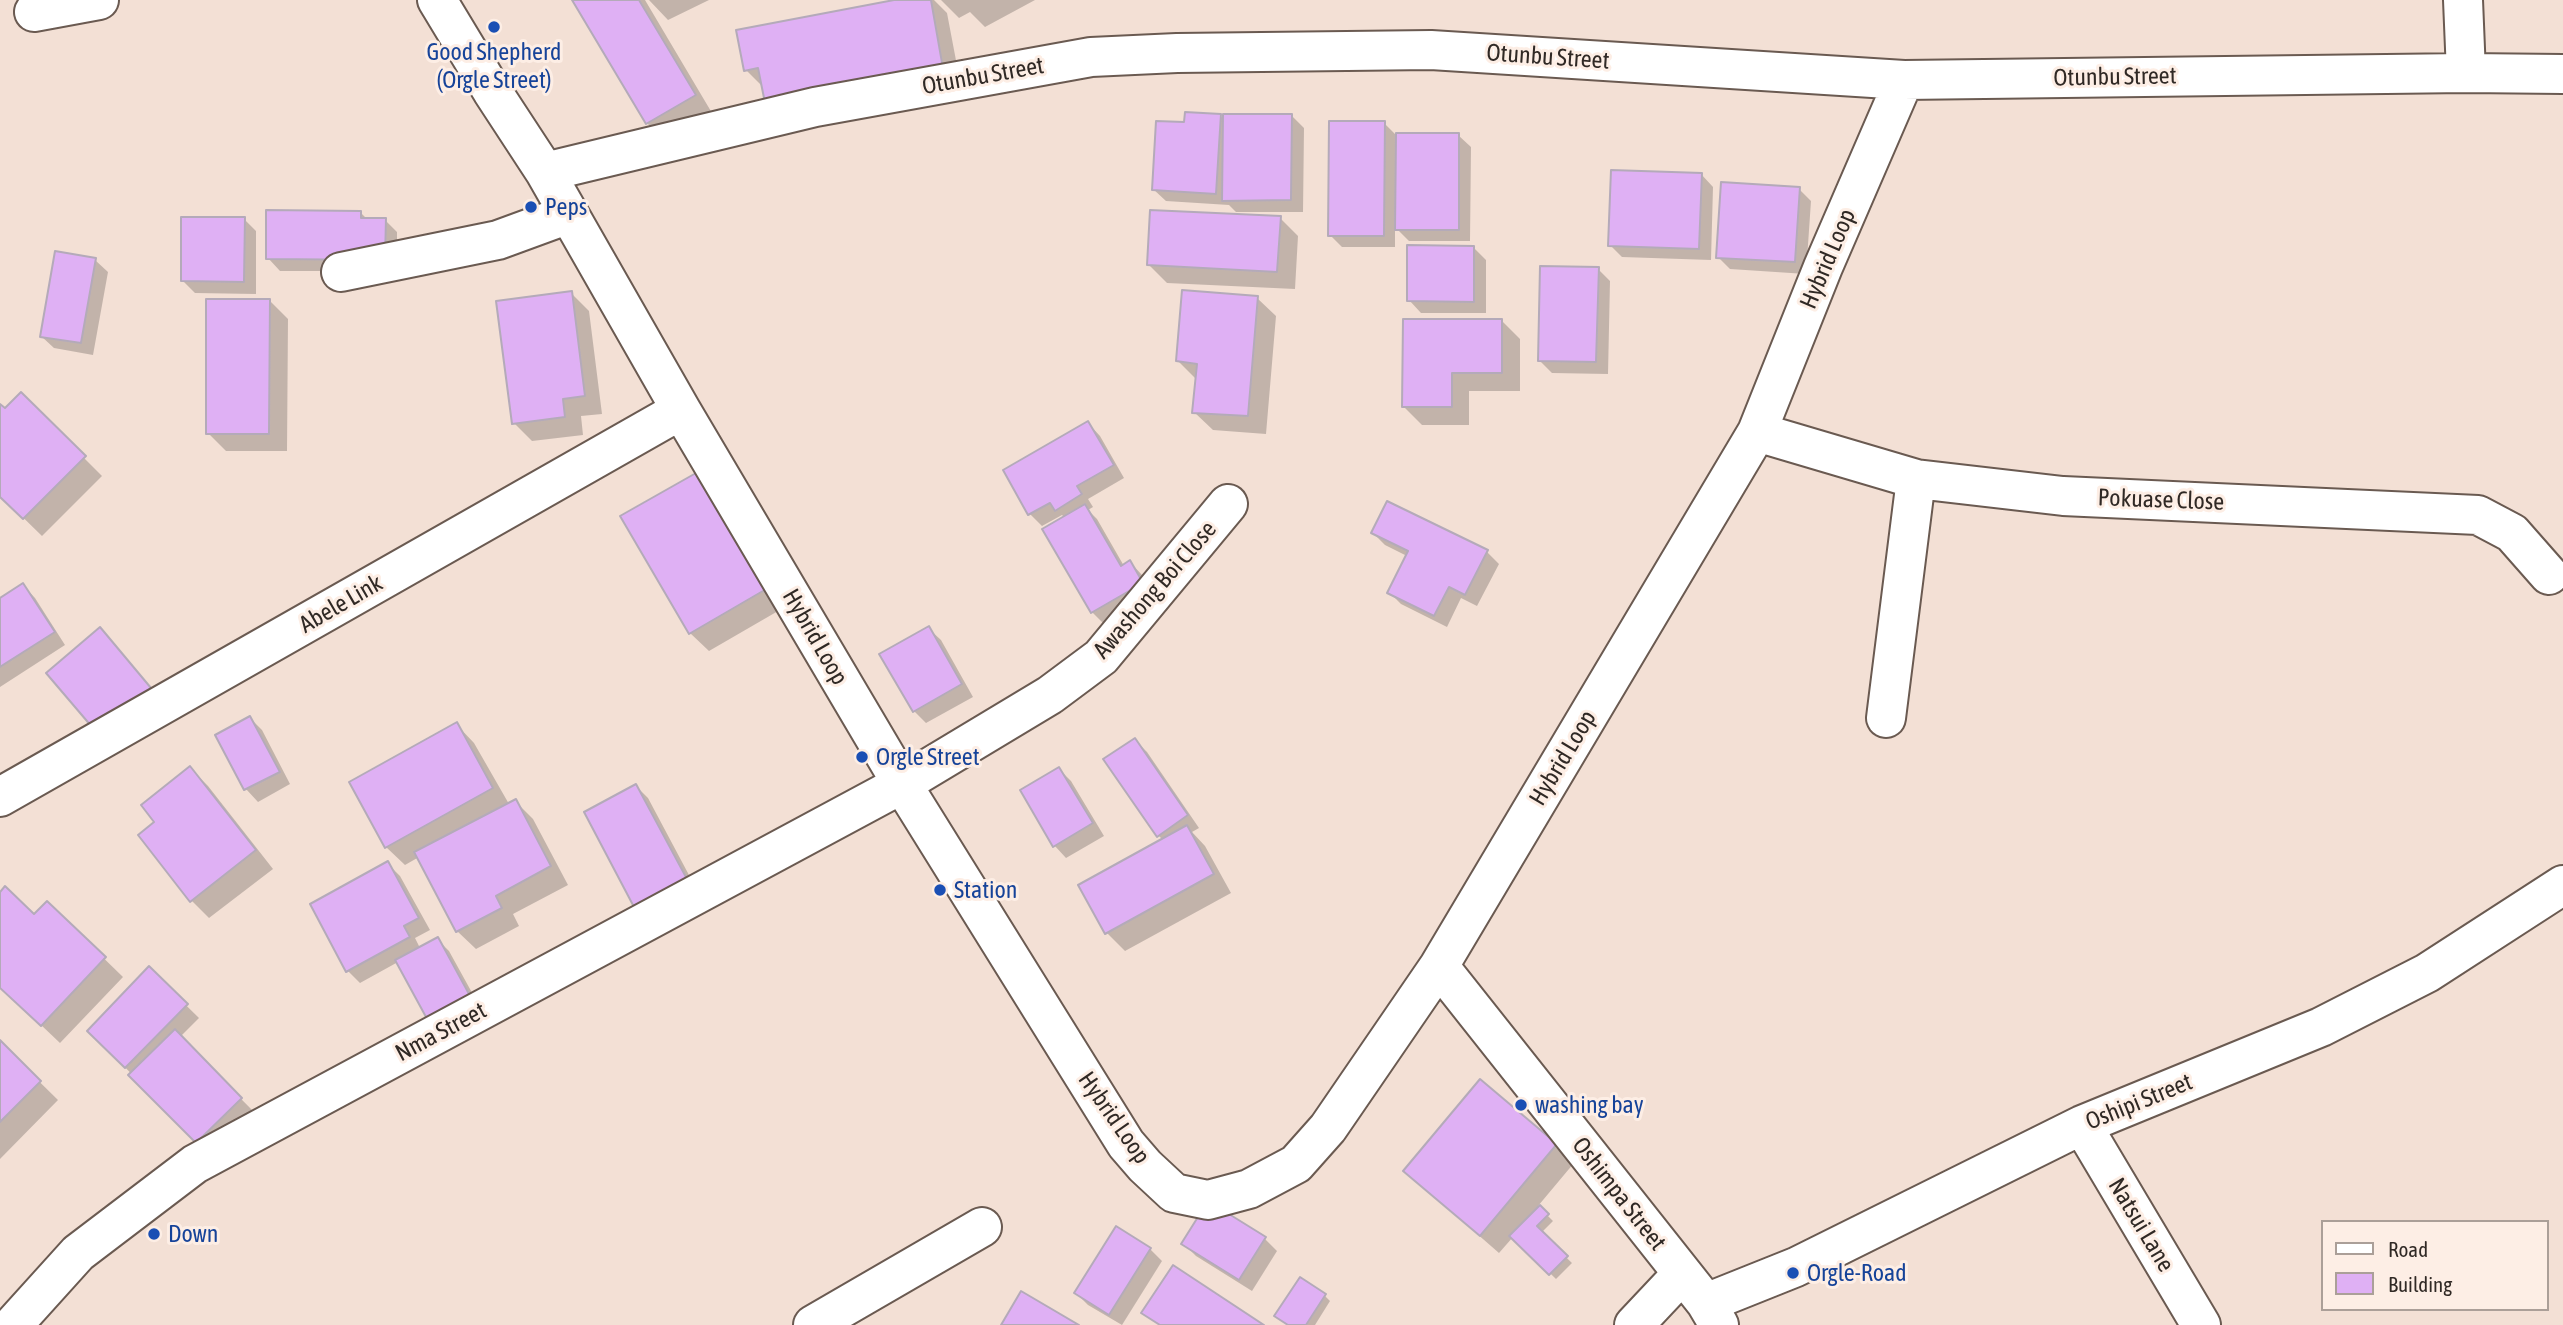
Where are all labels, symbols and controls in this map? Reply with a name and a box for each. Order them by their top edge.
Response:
marker: Good Shepherd (Orgle Street) [486,19,502,35]
place label: Good Shepherd (Orgle Street) [427,38,561,94]
street label: Otunbu Street [1486,38,1610,76]
street label: Otunbu Street [920,51,1046,101]
street label: Otunbu Street [2053,62,2177,92]
place label: Peps [545,193,587,221]
marker: Peps [523,199,539,215]
street label: Hybrid Loop [1794,205,1862,313]
street label: Pokuase Close [2097,483,2225,517]
street label: Awashong Boi Close [1087,515,1223,665]
street label: Abele Link [294,569,388,639]
street label: Hybrid Loop [776,584,854,690]
street label: Hybrid Loop [1523,705,1603,811]
place label: Orgle Street [876,743,980,771]
marker: Orgle Street [854,749,870,765]
place label: Station [954,876,1018,904]
marker: Station [932,882,948,898]
street label: Nma Street [391,996,491,1068]
street label: Hybrid Loop [1072,1066,1156,1170]
street label: Oshipi Street [2081,1068,2197,1136]
place label: washing bay [1535,1091,1644,1119]
marker: washing bay [1513,1097,1529,1113]
street label: Oshimpa Street [1566,1132,1672,1256]
street label: Natsui Lane [2102,1173,2180,1277]
place label: Down [168,1220,218,1248]
legend [2322,1220,2549,1311]
marker: Down [146,1226,162,1242]
text: Road [2388,1237,2428,1261]
place label: Orgle-Road [1807,1259,1907,1287]
marker: Orgle-Road [1785,1265,1801,1281]
text: Building [2388,1272,2452,1296]

